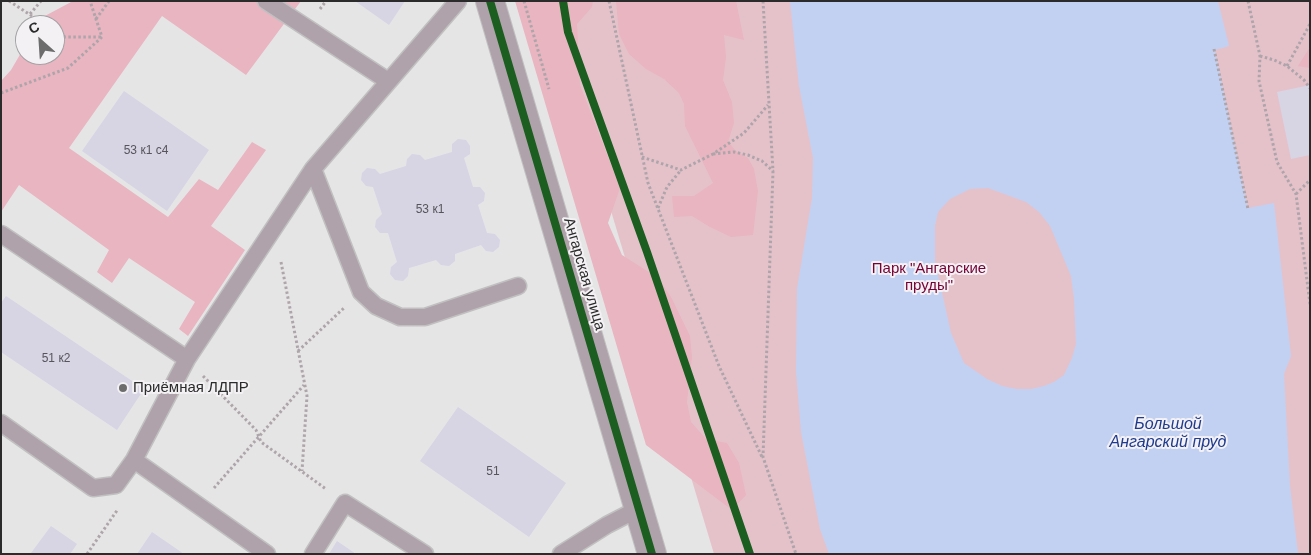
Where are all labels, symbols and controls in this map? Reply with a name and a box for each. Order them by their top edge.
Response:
north arrow [15,15,65,65]
text: С [26,18,42,37]
house number: 53 к1 с4 [124,144,168,158]
house number: 53 к1 [416,203,444,217]
street label: Ангарская улица [559,216,609,332]
park label: Парк "Ангарские пруды" [872,260,986,295]
house number: 51 к2 [42,352,70,366]
place label: Приёмная ЛДПР [133,379,249,397]
marker: Приёмная ЛДПР [117,382,129,394]
water label: Большой Ангарский пруд [1110,415,1226,453]
house number: 51 [486,465,500,479]

